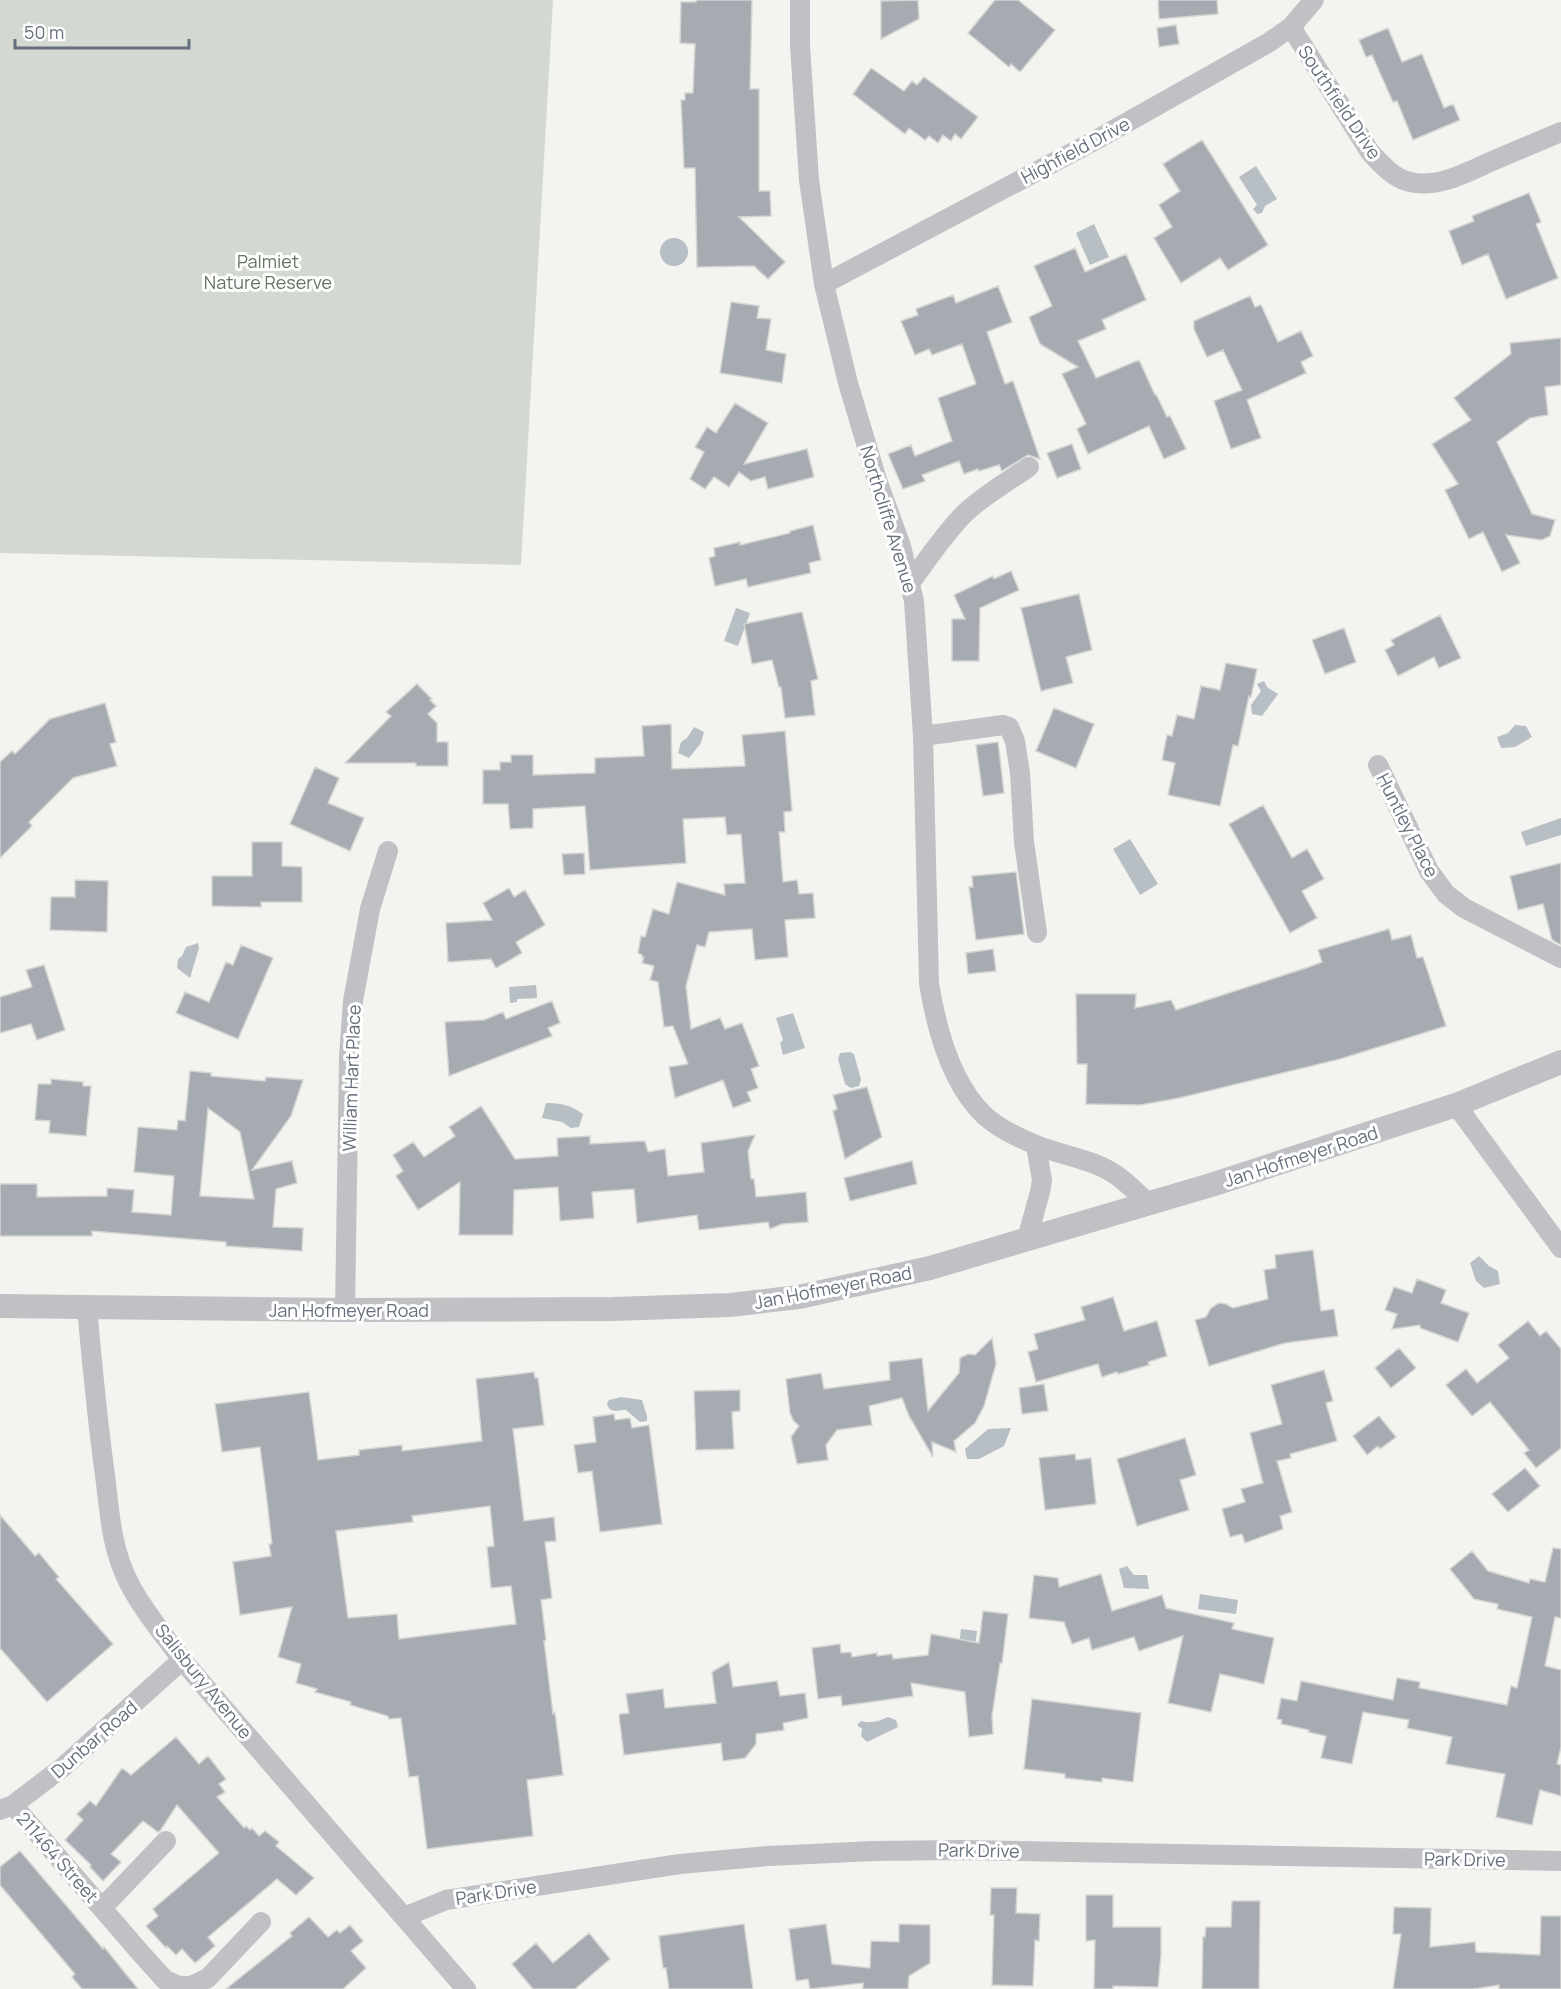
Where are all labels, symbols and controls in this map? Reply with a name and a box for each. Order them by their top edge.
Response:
scale bar [15,12,189,50]
text: 50 m [24,20,64,44]
street label: Southfield Drive [1293,40,1387,164]
street label: Highfield Drive [1016,111,1134,189]
park label: Palmiet Nature Reserve [204,249,332,294]
street label: Northcliffe Avenue [855,442,923,596]
street label: Huntley Place [1371,769,1445,881]
street label: William Hart Place [336,1004,366,1152]
street label: Jan Hofmeyer Road [1221,1120,1381,1192]
street label: Jan Hofmeyer Road [752,1260,914,1314]
street label: Jan Hofmeyer Road [269,1298,429,1322]
street label: Salisbury Avenue [150,1619,258,1743]
street label: Dunbar Road [46,1695,142,1783]
street label: 211464 Street [12,1806,104,1908]
street label: Park Drive [938,1837,1020,1863]
street label: Park Drive [1424,1846,1506,1872]
street label: Park Drive [454,1874,538,1910]

